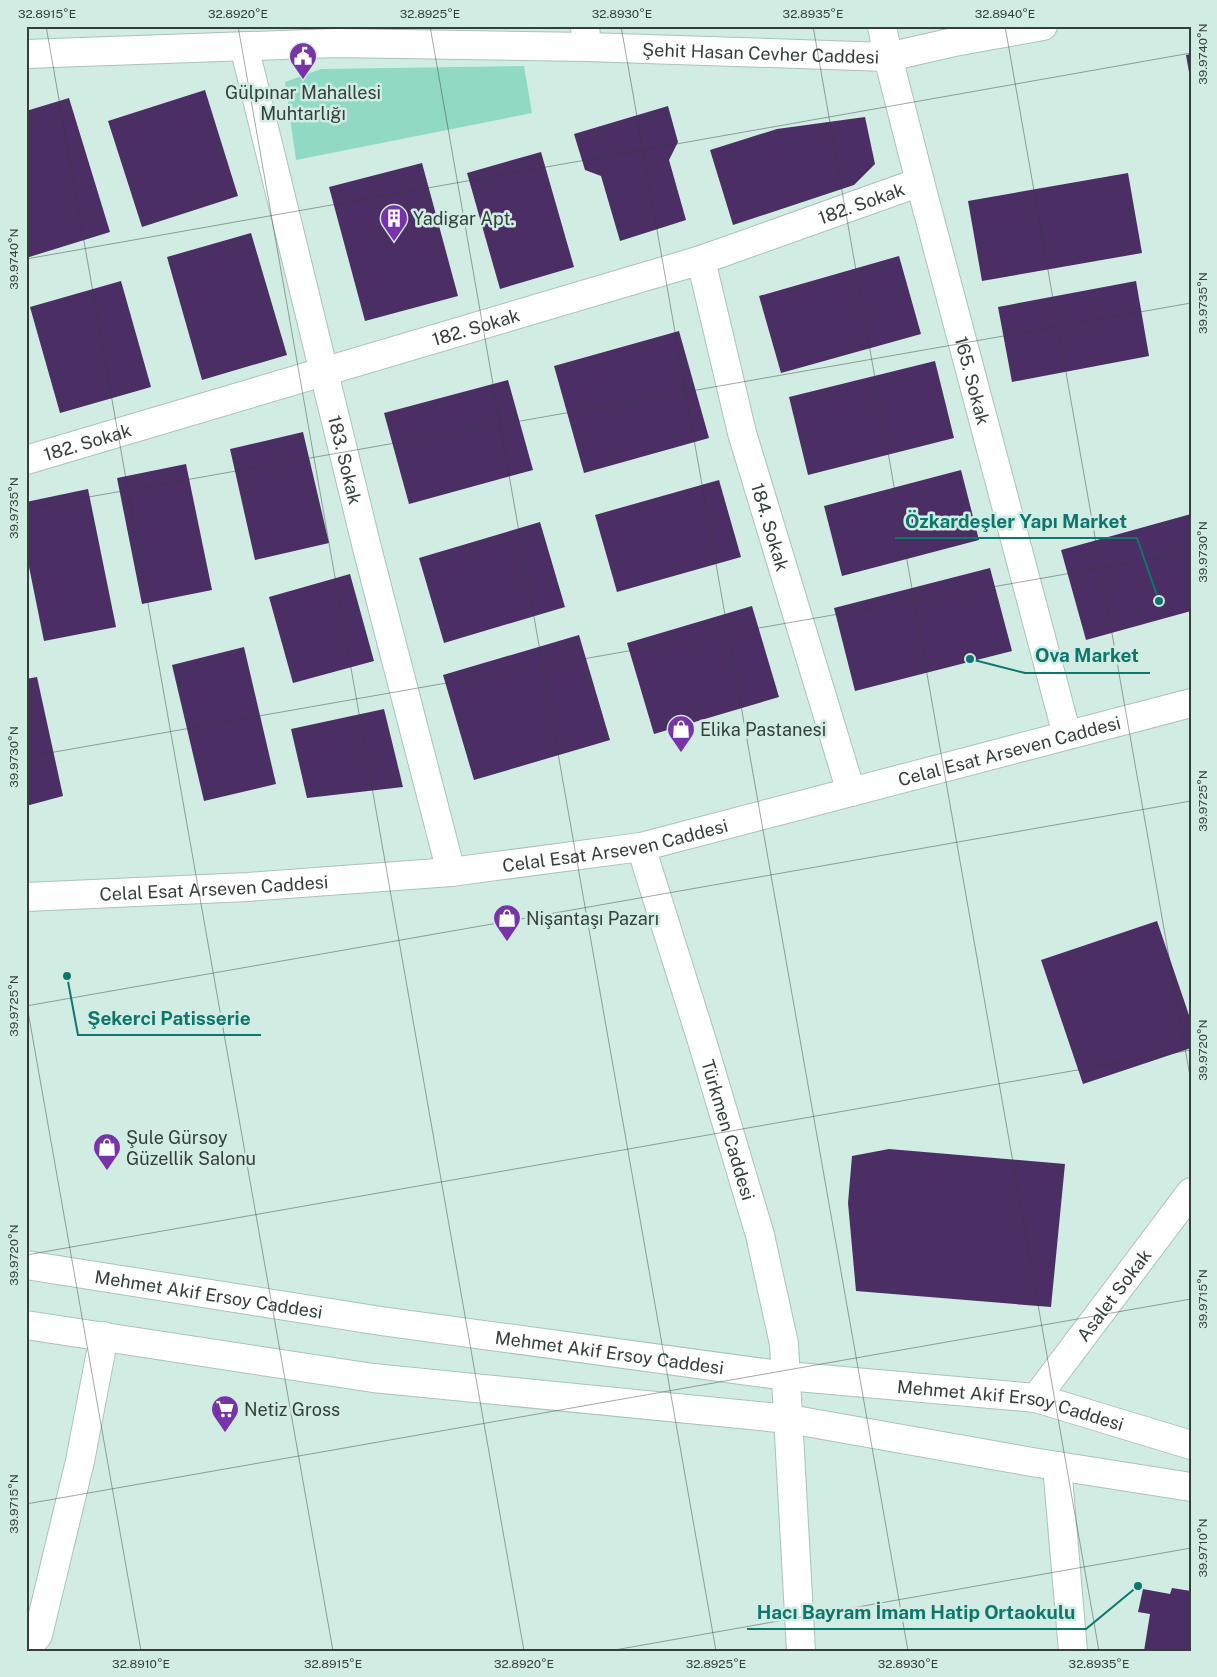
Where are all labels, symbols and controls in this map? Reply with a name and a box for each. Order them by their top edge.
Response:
text: 32.8915°E [18,7,76,21]
text: 32.8920°E [208,7,268,21]
text: 32.8925°E [400,7,460,21]
text: 32.8930°E [592,7,652,21]
text: 32.8935°E [783,7,843,21]
text: 32.8940°E [975,7,1035,21]
text: 39.9740°N [1196,23,1210,85]
street label: Şehit Hasan Cevher Caddesi [642,38,879,67]
public building icon: Gülpınar Mahallesi Muhtarlığı [288,41,318,80]
place label: Gülpınar Mahallesi Muhtarlığı [225,82,381,124]
street label: 182. Sokak [815,178,907,228]
building icon: Yadigar Apt. [379,203,409,242]
place label: Yadigar Apt. [413,208,514,229]
text: 39.9740°N [7,228,21,290]
text: 39.9735°N [1196,272,1210,334]
street label: 182. Sokak [429,304,522,350]
street label: 165. Sokak [951,334,995,427]
street label: 183. Sokak [324,413,366,506]
street label: 182. Sokak [41,419,134,465]
text: 39.9735°N [7,477,21,539]
street label: 184. Sokak [747,480,794,573]
callout: Özkardeşler Yapı Market [895,504,1137,538]
text: Özkardeşler Yapı Market [905,510,1127,532]
text: 39.9730°N [1196,521,1210,583]
callout: Ova Market [1025,639,1150,673]
text: Ova Market [1035,644,1139,666]
street label: Celal Esat Arseven Caddesi [896,711,1123,790]
shop icon: Elika Pastanesi [666,714,696,753]
place label: Elika Pastanesi [700,719,826,740]
text: 39.9730°N [7,726,21,788]
text: 39.9725°N [1196,770,1210,832]
street label: Celal Esat Arseven Caddesi [501,814,730,876]
street label: Celal Esat Arseven Caddesi [99,871,329,904]
shop icon: Nişantaşı Pazarı [492,903,522,942]
place label: Nişantaşı Pazarı [526,908,659,929]
text: 39.9725°N [7,975,21,1037]
callout: Şekerci Patisserie [78,1001,261,1035]
text: Şekerci Patisserie [87,1007,251,1029]
text: 39.9720°N [1196,1019,1210,1081]
street label: Türkmen Caddesi [698,1057,759,1202]
place label: Şule Gürsoy Güzellik Salonu [126,1127,256,1169]
shop icon: Şule Gürsoy Güzellik Salonu [92,1132,122,1171]
text: 39.9720°N [7,1224,21,1286]
street label: Asalet Sokak [1072,1245,1155,1345]
street label: Mehmet Akif Ersoy Caddesi [93,1265,324,1322]
text: 39.9715°N [1196,1269,1210,1329]
street label: Mehmet Akif Ersoy Caddesi [494,1326,725,1378]
street label: Mehmet Akif Ersoy Caddesi [896,1375,1126,1435]
supermarket icon: Netiz Gross [210,1394,240,1433]
place label: Netiz Gross [244,1399,340,1420]
text: 39.9715°N [7,1474,21,1534]
text: 39.9710°N [1196,1518,1210,1578]
callout: Hacı Bayram İmam Hatip Ortaokulu [747,1595,1086,1629]
text: Hacı Bayram İmam Hatip Ortaokulu [757,1601,1075,1623]
text: 32.8910°E [112,1657,170,1671]
text: 32.8915°E [304,1657,362,1671]
text: 32.8920°E [494,1657,554,1671]
text: 32.8925°E [686,1657,746,1671]
text: 32.8930°E [878,1657,938,1671]
text: 32.8935°E [1069,1657,1129,1671]

